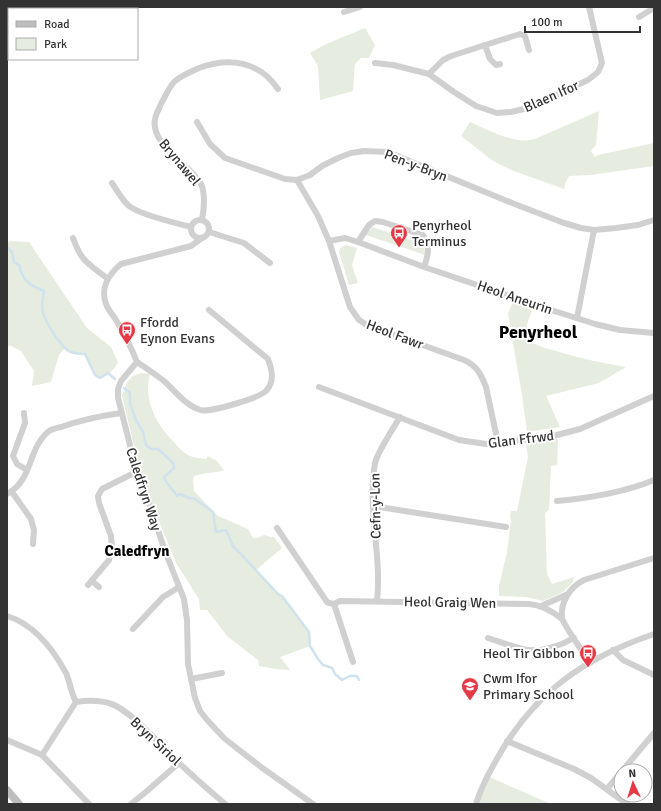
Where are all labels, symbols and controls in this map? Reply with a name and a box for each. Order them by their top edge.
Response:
legend [8,8,138,60]
scale bar [525,8,640,34]
text: 100 m [531,15,563,30]
text: Road [44,17,70,32]
text: Park [44,37,67,52]
street label: Blaen Ifor [521,76,582,116]
street label: Brynawel [155,135,204,189]
street label: Pen-y-Bryn [382,146,450,185]
place label: Penyrheol Terminus [412,217,472,250]
bus stop icon: Penyrheol Terminus [389,223,409,248]
street label: Heol Aneurin [475,277,555,318]
place label: Ffordd Eynon Evans [140,314,215,347]
street label: Heol Fawr [364,316,427,353]
bus stop icon: Ffordd Eynon Evans [117,320,137,345]
district label: Penyrheol [499,321,578,343]
street label: Glan Ffrwd [487,427,555,452]
street label: Caledfryn Way [122,445,165,533]
street label: Cefn-y-Lon [366,473,385,539]
district label: Caledfryn [105,542,169,560]
street label: Heol Graig Wen [404,593,496,612]
bus stop icon: Heol Tir Gibbon [578,643,598,668]
place label: Heol Tir Gibbon [483,645,575,662]
place label: Cwm Ifor Primary School [483,670,574,703]
school or university icon: Cwm Ifor Primary School [460,676,480,701]
street label: Bryn Siriol [127,714,185,769]
north arrow [613,763,653,803]
text: N [628,767,637,780]

